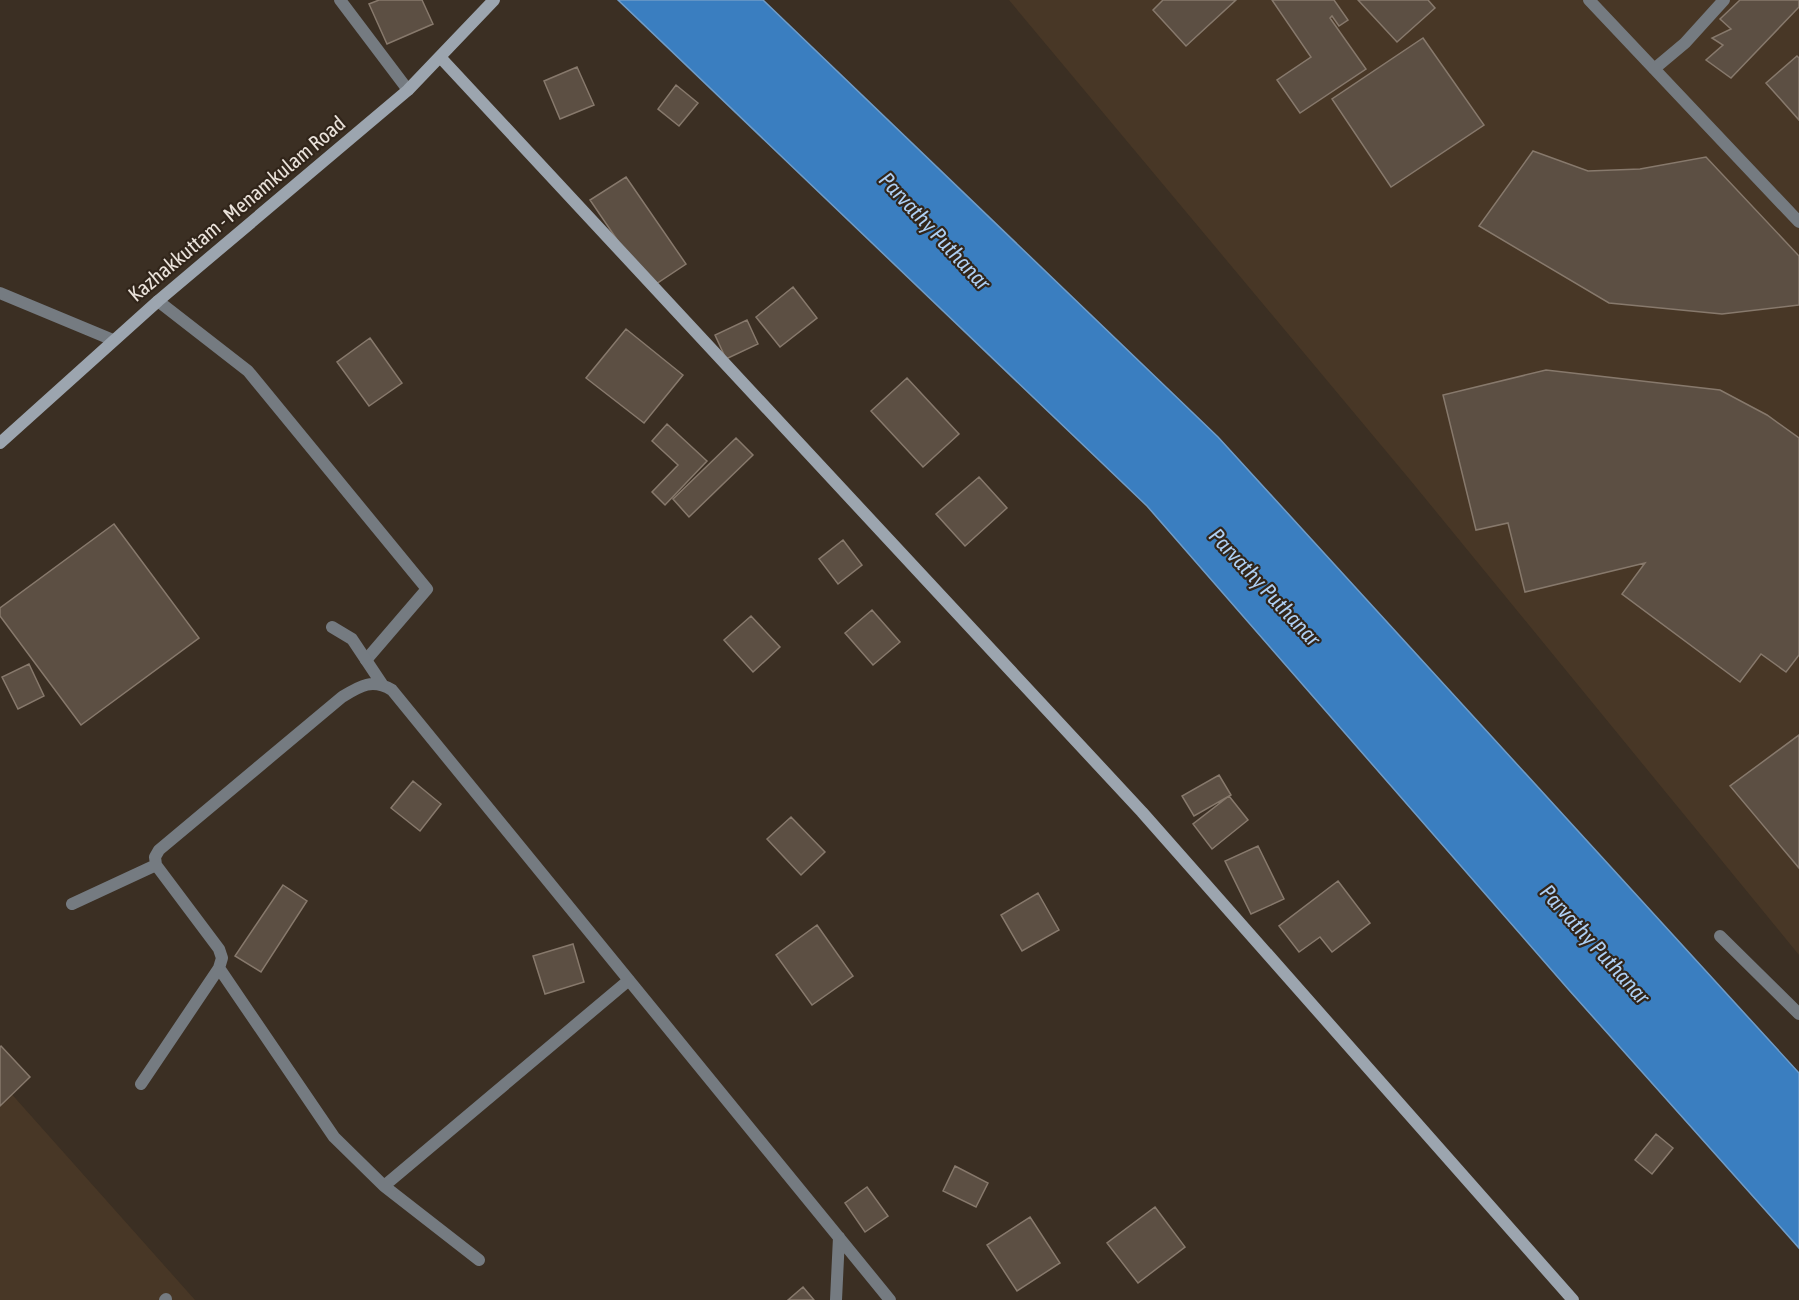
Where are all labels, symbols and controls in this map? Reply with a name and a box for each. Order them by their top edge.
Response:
street label: Kazhakkuttam - Menamkulam Road [123,111,349,306]
water label: Parvathy Puthanar [874,167,997,296]
water label: Parvathy Puthanar [1204,523,1327,652]
water label: Parvathy Puthanar [1535,879,1656,1010]

